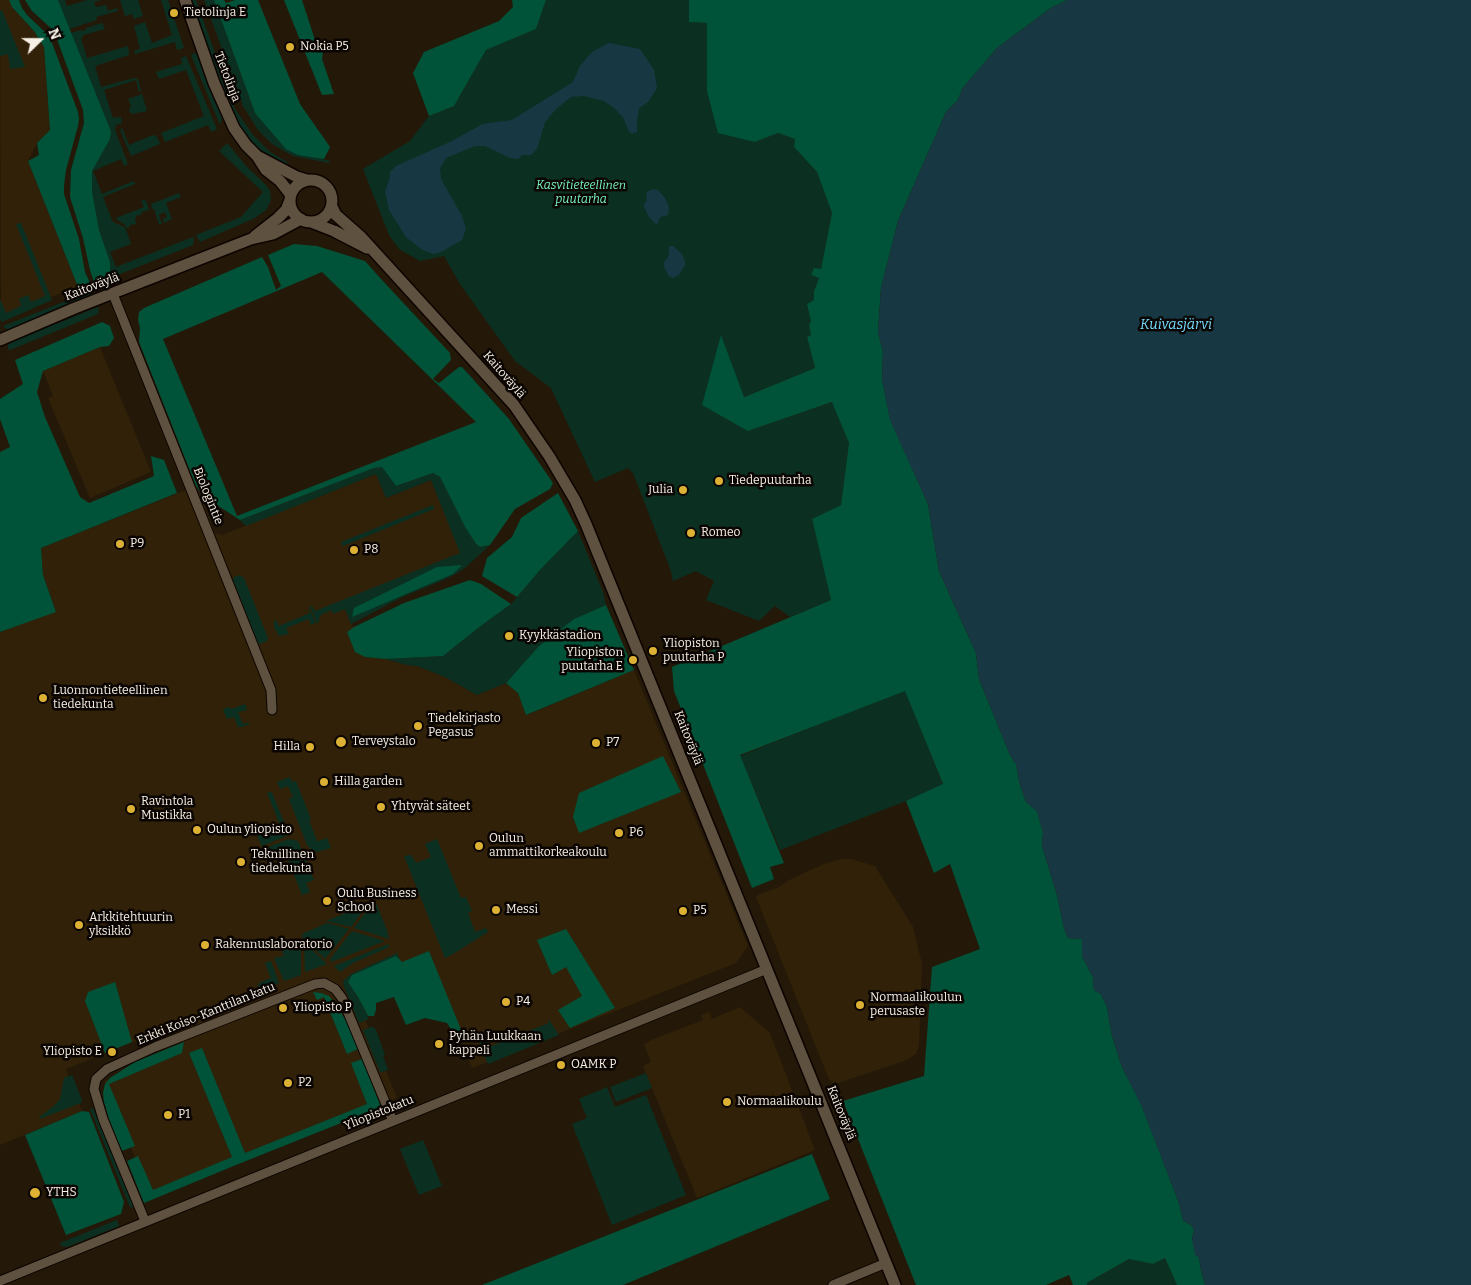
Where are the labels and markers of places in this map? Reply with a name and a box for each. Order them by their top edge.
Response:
place label: Tietolinja E [184,6,246,20]
marker: Tietolinja E [168,7,180,19]
place label: Nokia P5 [300,40,349,54]
marker: Nokia P5 [284,41,296,53]
place label: Tiedepuutarha [729,474,811,488]
marker: Tiedepuutarha [713,475,725,487]
place label: Julia [648,483,673,497]
marker: Julia [677,484,689,496]
place label: Romeo [701,526,740,540]
marker: Romeo [685,527,697,539]
place label: P9 [130,537,144,551]
marker: P9 [114,538,126,550]
place label: P8 [364,543,378,557]
marker: P8 [348,544,360,556]
place label: Kyykkästadion [519,629,601,643]
marker: Kyykkästadion [503,630,515,642]
place label: Yliopiston puutarha P [663,637,724,665]
marker: Yliopiston puutarha P [647,645,659,657]
place label: Yliopiston puutarha E [561,646,623,674]
marker: Yliopiston puutarha E [627,654,639,666]
place label: Luonnontieteellinen tiedekunta [53,684,167,712]
marker: Luonnontieteellinen tiedekunta [37,692,49,704]
place label: Tiedekirjasto Pegasus [428,712,501,740]
marker: Tiedekirjasto Pegasus [412,720,424,732]
marker: Terveystalo [334,735,348,749]
place label: Terveystalo [352,735,416,749]
place label: P7 [606,736,619,750]
marker: P7 [590,737,602,749]
place label: Hilla [274,740,300,754]
marker: Hilla [304,741,316,753]
place label: Hilla garden [334,775,402,789]
marker: Hilla garden [318,776,330,788]
place label: Ravintola Mustikka [141,795,193,823]
place label: Yhtyvät säteet [391,800,470,814]
marker: Yhtyvät säteet [375,801,387,813]
marker: Ravintola Mustikka [125,803,137,815]
place label: Oulun yliopisto [207,823,292,837]
marker: Oulun yliopisto [191,824,203,836]
place label: P6 [629,826,643,840]
marker: P6 [613,827,625,839]
place label: Oulun ammattikorkeakoulu [489,832,607,860]
marker: Oulun ammattikorkeakoulu [473,840,485,852]
place label: Teknillinen tiedekunta [251,848,314,876]
marker: Teknillinen tiedekunta [235,856,247,868]
place label: Oulu Business School [337,887,416,915]
marker: Oulu Business School [321,895,333,907]
place label: Messi [506,903,538,917]
marker: Messi [490,904,502,916]
place label: P5 [693,904,707,918]
marker: P5 [677,905,689,917]
place label: Arkkitehtuurin yksikkö [89,911,173,939]
marker: Arkkitehtuurin yksikkö [73,919,85,931]
place label: Rakennuslaboratorio [215,938,332,952]
marker: Rakennuslaboratorio [199,939,211,951]
place label: Normaalikoulun perusaste [870,991,962,1019]
place label: P4 [516,995,530,1009]
marker: P4 [500,996,512,1008]
marker: Normaalikoulun perusaste [854,999,866,1011]
place label: Yliopisto P [293,1001,352,1015]
marker: Yliopisto P [277,1002,289,1014]
place label: Pyhän Luukkaan kappeli [449,1030,541,1058]
marker: Pyhän Luukkaan kappeli [433,1038,445,1050]
place label: Yliopisto E [43,1045,102,1059]
marker: Yliopisto E [106,1046,118,1058]
place label: OAMK P [571,1058,617,1072]
marker: OAMK P [555,1059,567,1071]
place label: P2 [298,1076,312,1090]
marker: P2 [282,1077,294,1089]
place label: Normaalikoulu [737,1095,822,1109]
marker: Normaalikoulu [721,1096,733,1108]
place label: P1 [178,1108,190,1122]
marker: P1 [162,1109,174,1121]
marker: YTHS [28,1186,42,1200]
place label: YTHS [46,1186,77,1200]

